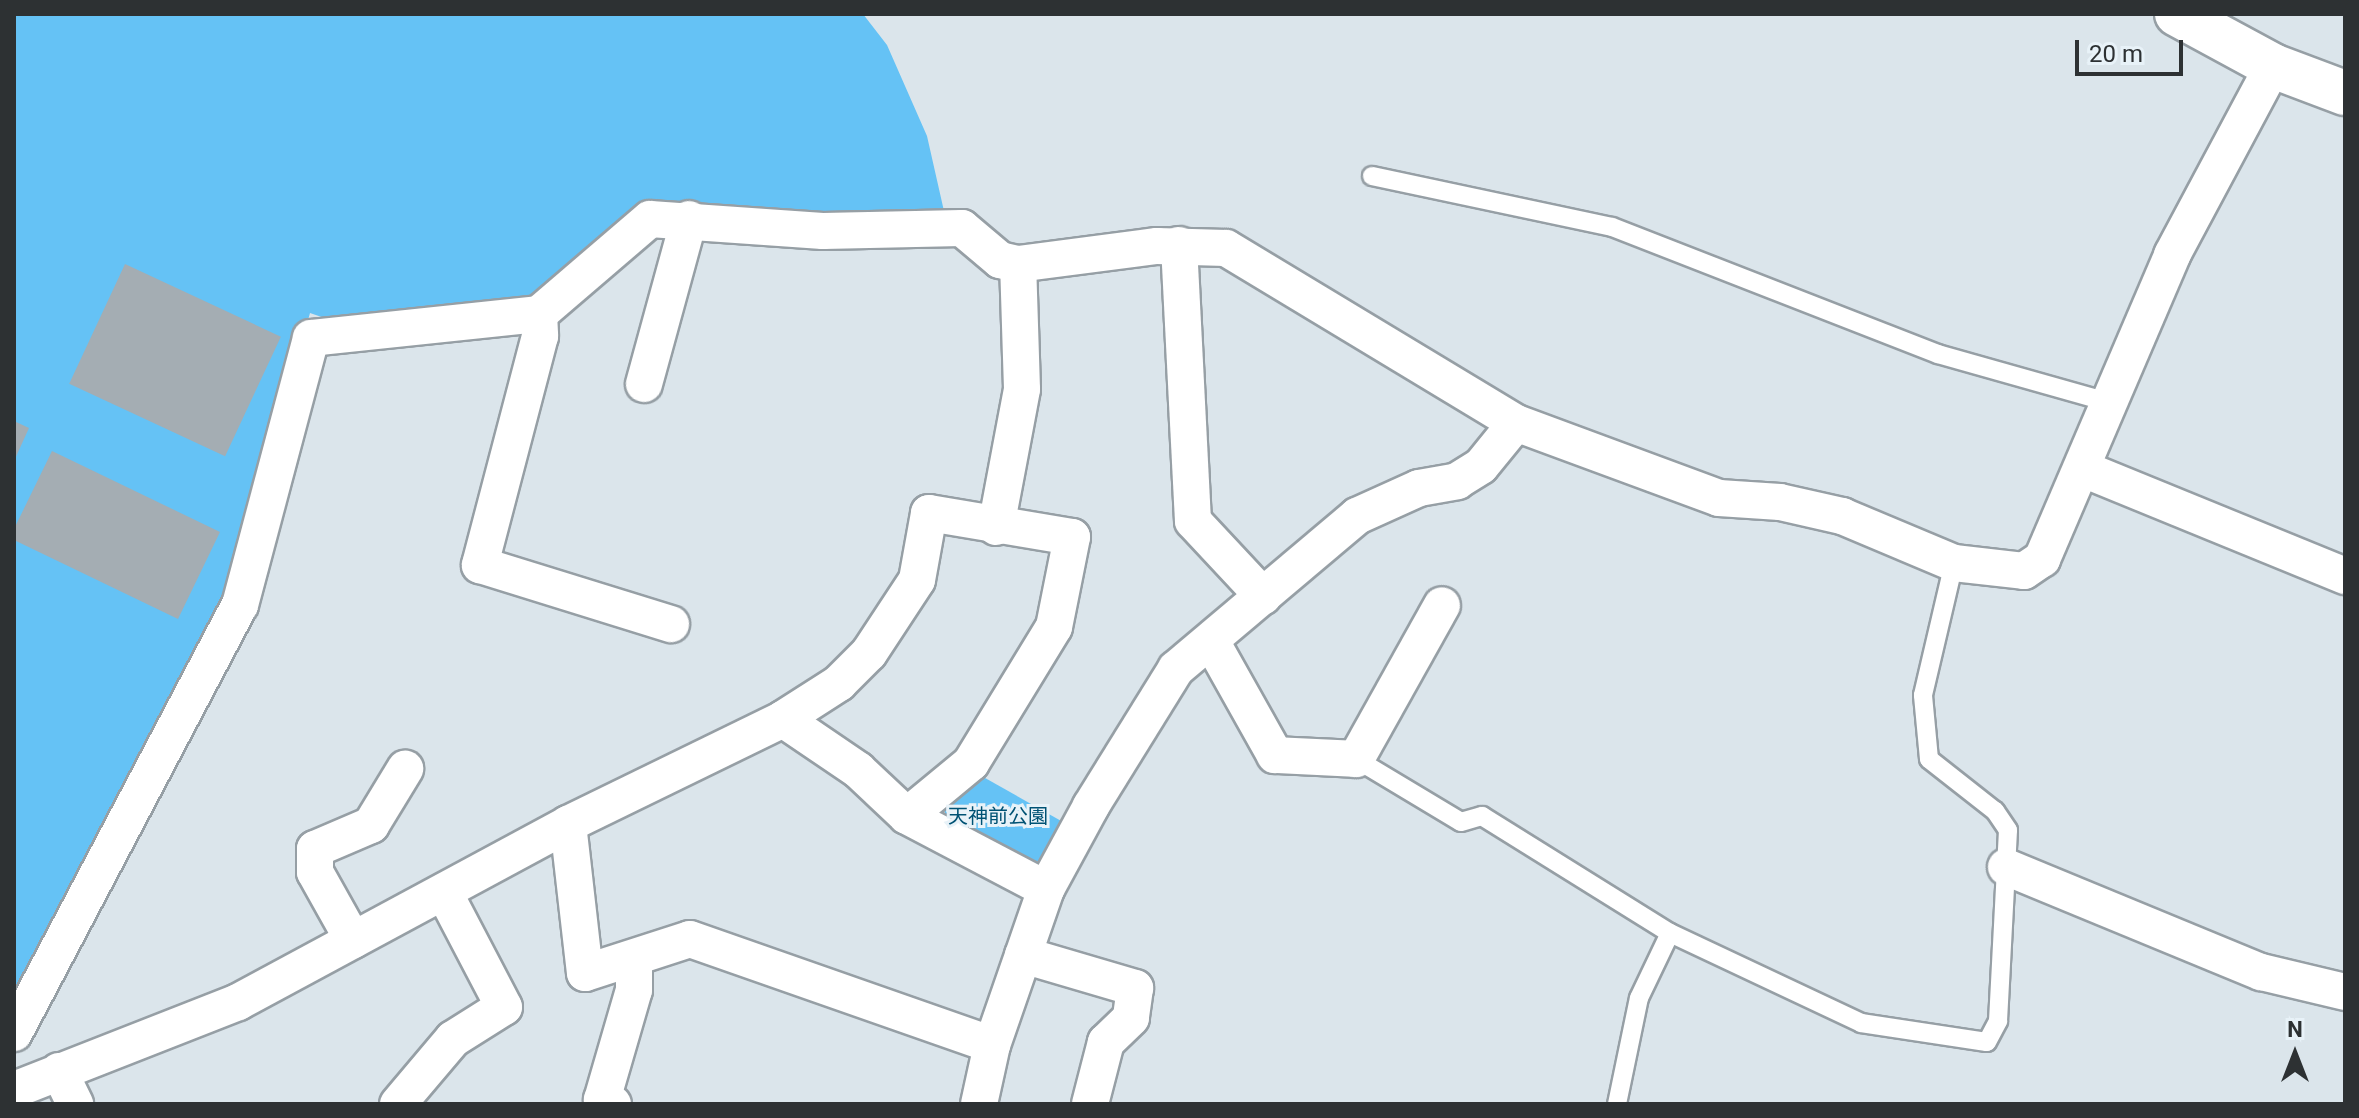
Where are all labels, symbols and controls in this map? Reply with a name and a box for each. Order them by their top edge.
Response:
scale bar [2079,24,2187,74]
text: 20 m [2089,40,2143,68]
park label: 天神前公園 [948,804,1048,828]
north arrow [2255,1014,2335,1094]
text: N [2287,1017,2303,1042]

